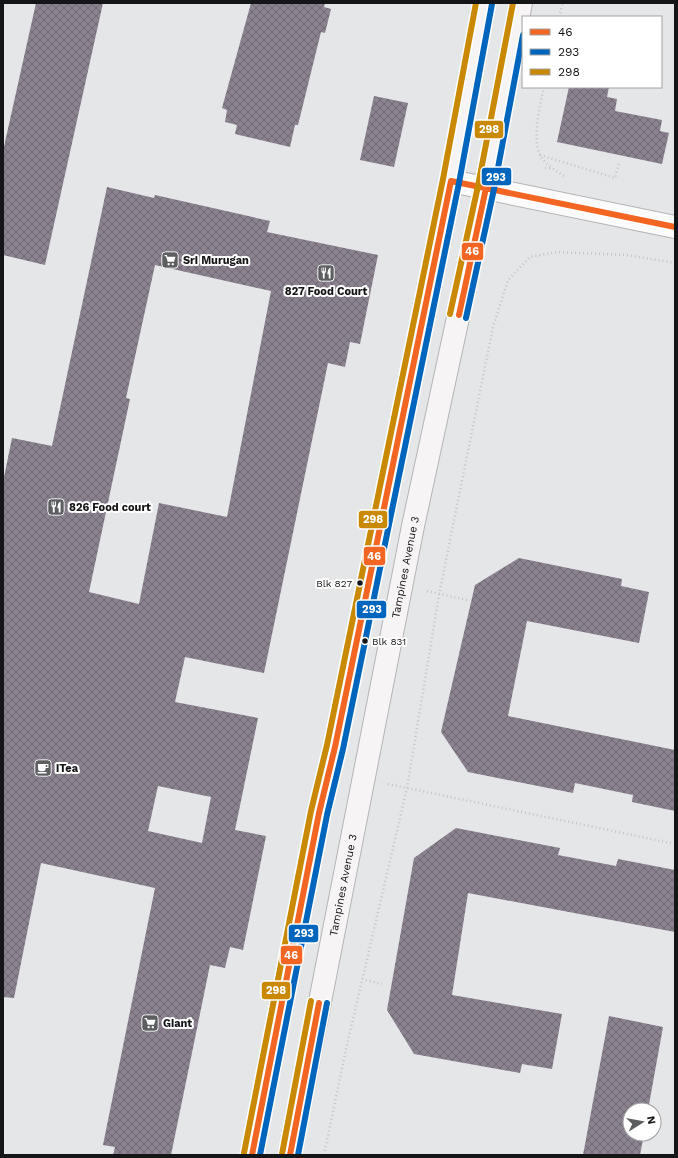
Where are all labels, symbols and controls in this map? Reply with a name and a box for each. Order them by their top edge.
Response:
legend [522,16,662,88]
text: 46 [558,25,573,39]
text: 293 [558,45,579,59]
text: 298 [558,65,580,79]
line badge: 298 [474,120,504,139]
text: 298 [479,123,499,136]
line badge: 293 [481,167,512,186]
text: 293 [486,171,506,184]
line badge: 46 [461,242,484,261]
text: 46 [465,245,479,258]
supermarket icon: Sri Murugan [160,250,180,270]
place label: Sri Murugan [183,254,249,267]
restaurant icon: 827 Food Court [316,263,336,283]
place label: 827 Food Court [285,285,367,298]
restaurant icon: 826 Food court [46,497,66,517]
place label: 826 Food court [69,501,151,514]
line badge: 298 [358,510,388,529]
text: 298 [363,513,383,526]
street label: Tampines Avenue 3 [389,515,422,619]
line badge: 46 [363,546,386,566]
text: 46 [367,550,381,563]
place label: Blk 827 [316,578,352,589]
marker: Blk 827 [355,578,365,588]
line badge: 293 [356,600,387,619]
text: 293 [362,603,382,616]
marker: Blk 831 [360,636,370,646]
place label: Blk 831 [372,636,406,647]
cafe icon: iTea [33,758,53,778]
place label: iTea [56,762,79,775]
street label: Tampines Avenue 3 [327,833,360,937]
line badge: 293 [288,924,319,943]
text: 293 [294,927,314,940]
line badge: 46 [280,945,303,965]
text: 46 [284,949,298,962]
line badge: 298 [261,981,291,1000]
text: 298 [266,984,286,997]
supermarket icon: Giant [140,1013,160,1033]
place label: Giant [163,1017,192,1030]
north arrow [622,1102,662,1142]
text: N [644,1115,658,1125]

